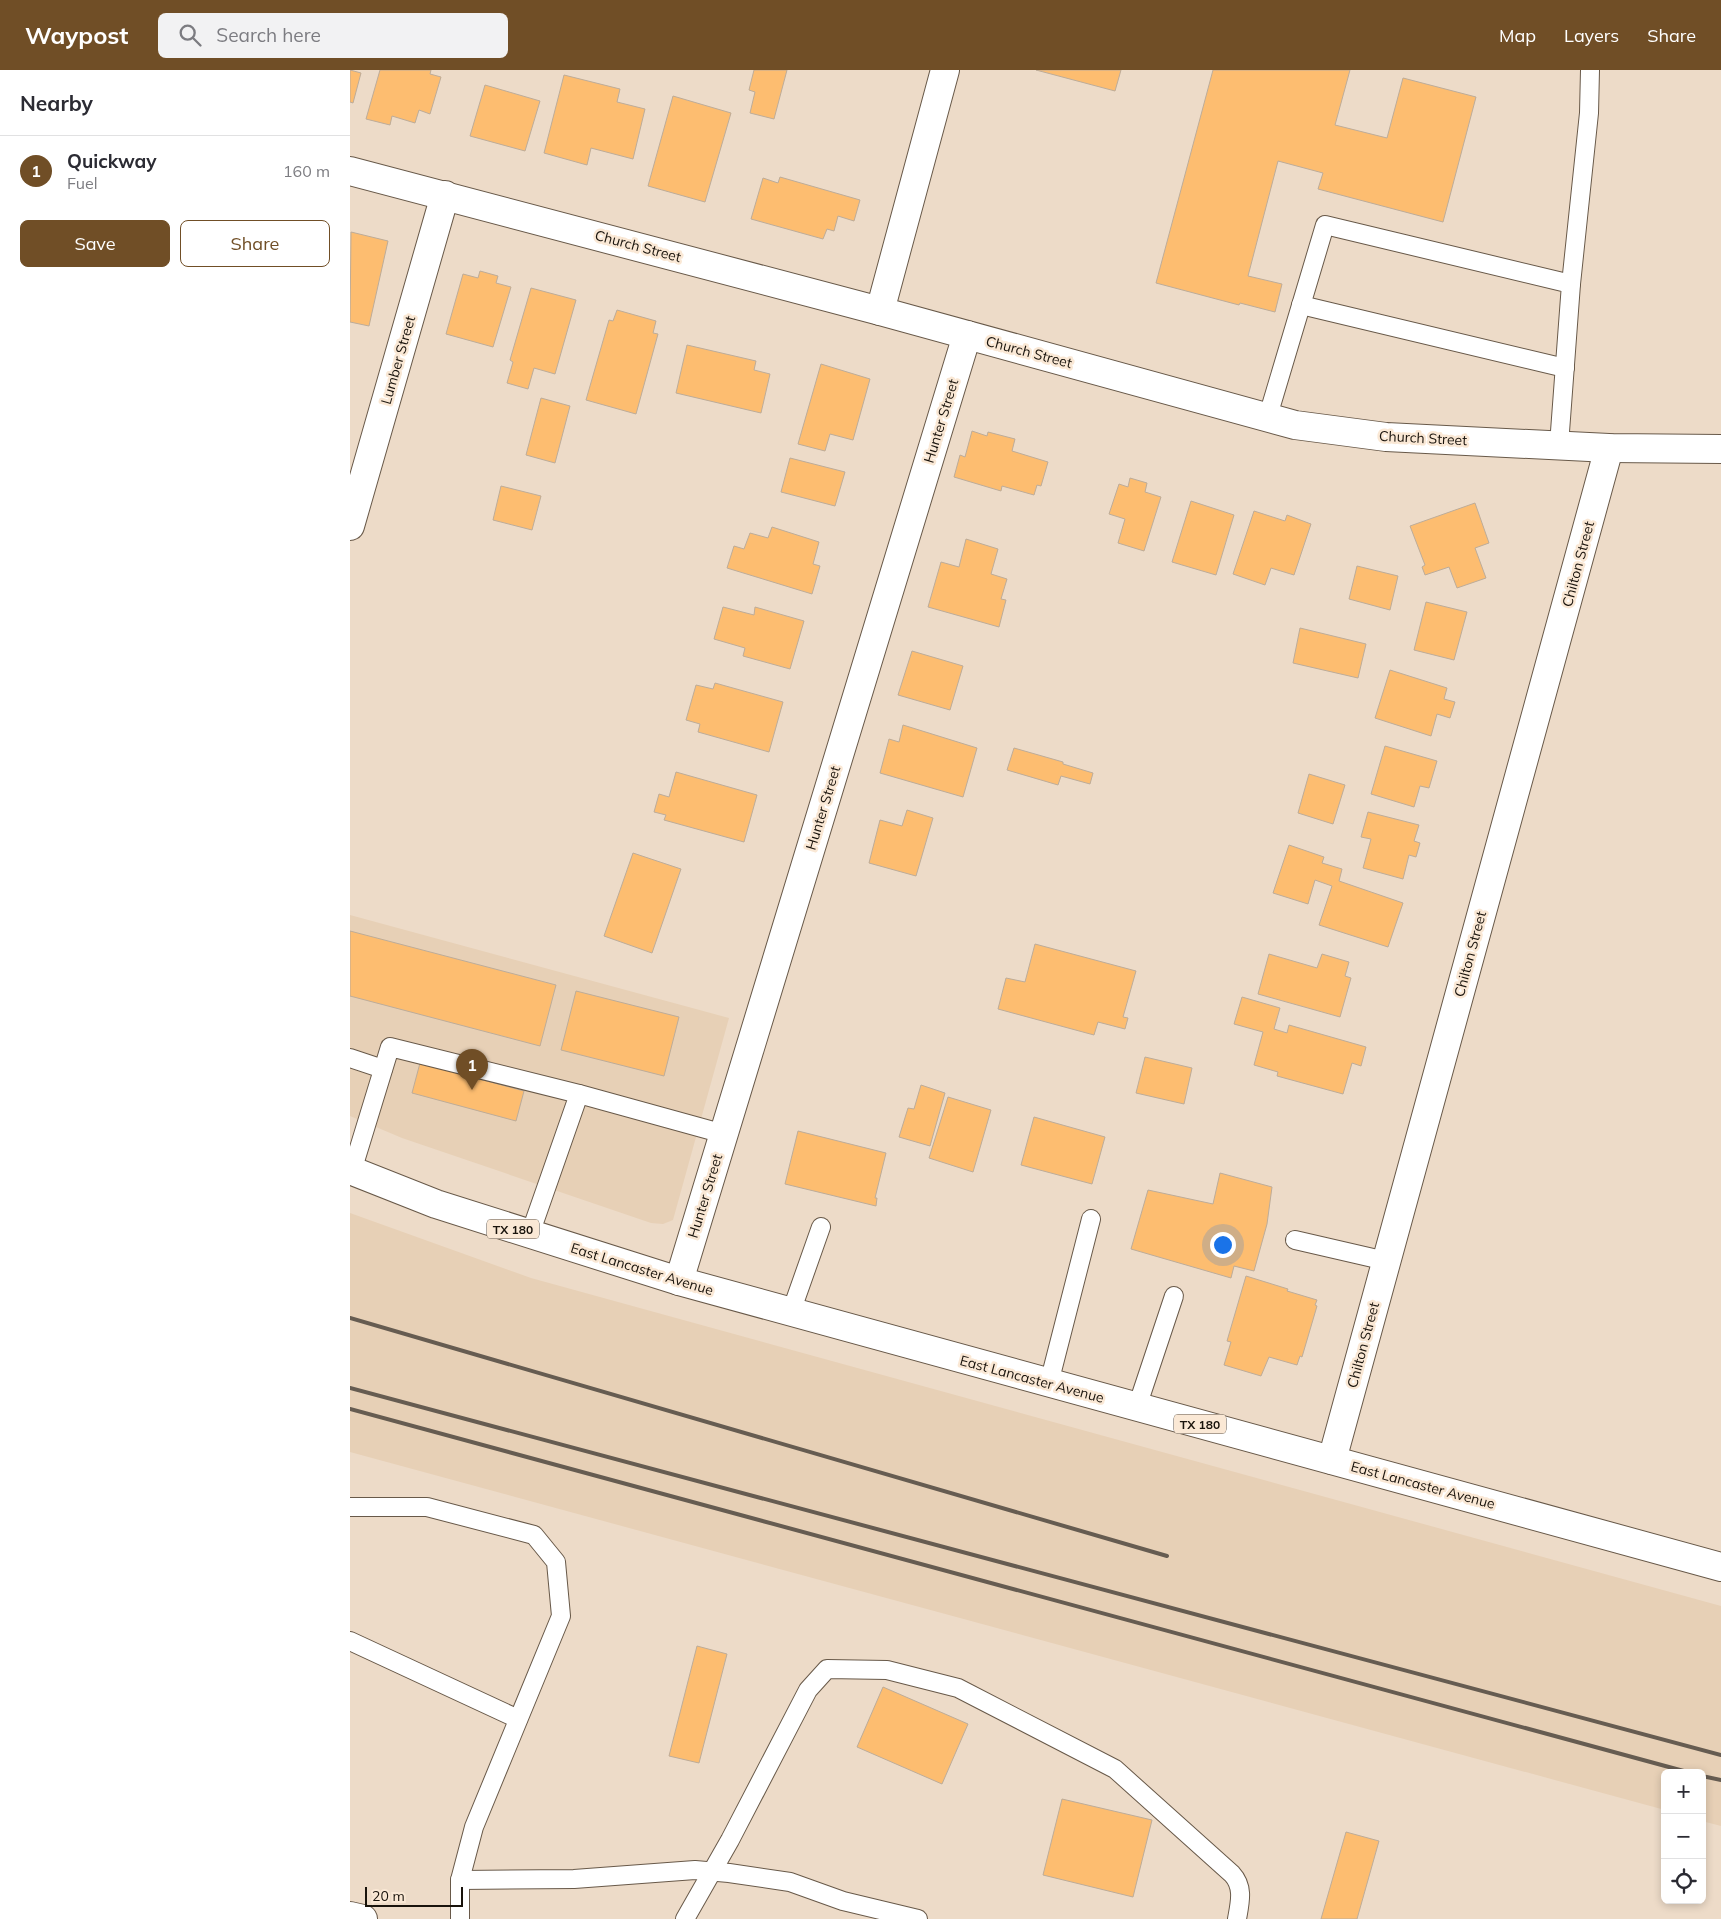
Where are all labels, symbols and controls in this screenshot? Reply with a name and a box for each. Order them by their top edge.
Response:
search box [158,13,508,58]
text: Waypost [25,20,128,50]
icon: search [176,21,204,49]
text: Search here [216,23,321,47]
text: Map [1499,24,1536,47]
text: Layers [1564,24,1619,47]
text: Share [1647,24,1696,47]
text: Nearby [20,90,93,116]
text: Quickway [67,149,157,173]
text: 1 [31,161,41,181]
text: 160 m [283,161,330,181]
text: Fuel [67,173,98,193]
button: Save [20,220,170,267]
button: Share [180,220,330,267]
street label: Church Street [593,226,683,266]
street label: Lumber Street [377,314,419,406]
street label: Church Street [984,332,1074,372]
street label: Hunter Street [920,377,962,465]
street label: Church Street [1378,427,1468,449]
street label: Chilton Street [1558,519,1598,609]
street label: Hunter Street [802,764,844,852]
street label: Chilton Street [1450,909,1490,999]
pin: 1 [456,1049,488,1090]
street label: Hunter Street [684,1152,726,1240]
road number: TX 180 [487,1220,539,1238]
your location [1210,1232,1236,1258]
street label: East Lancaster Avenue [568,1239,716,1299]
street label: Chilton Street [1343,1300,1383,1390]
street label: East Lancaster Avenue [958,1351,1106,1407]
road number: TX 180 [1174,1415,1226,1434]
street label: East Lancaster Avenue [1349,1457,1497,1513]
map controls [1661,1769,1706,1904]
button: + [1661,1769,1706,1814]
button: − [1661,1814,1706,1859]
button: locate [1661,1859,1706,1904]
scale bar [365,1884,462,1907]
text: 20 m [372,1887,405,1905]

